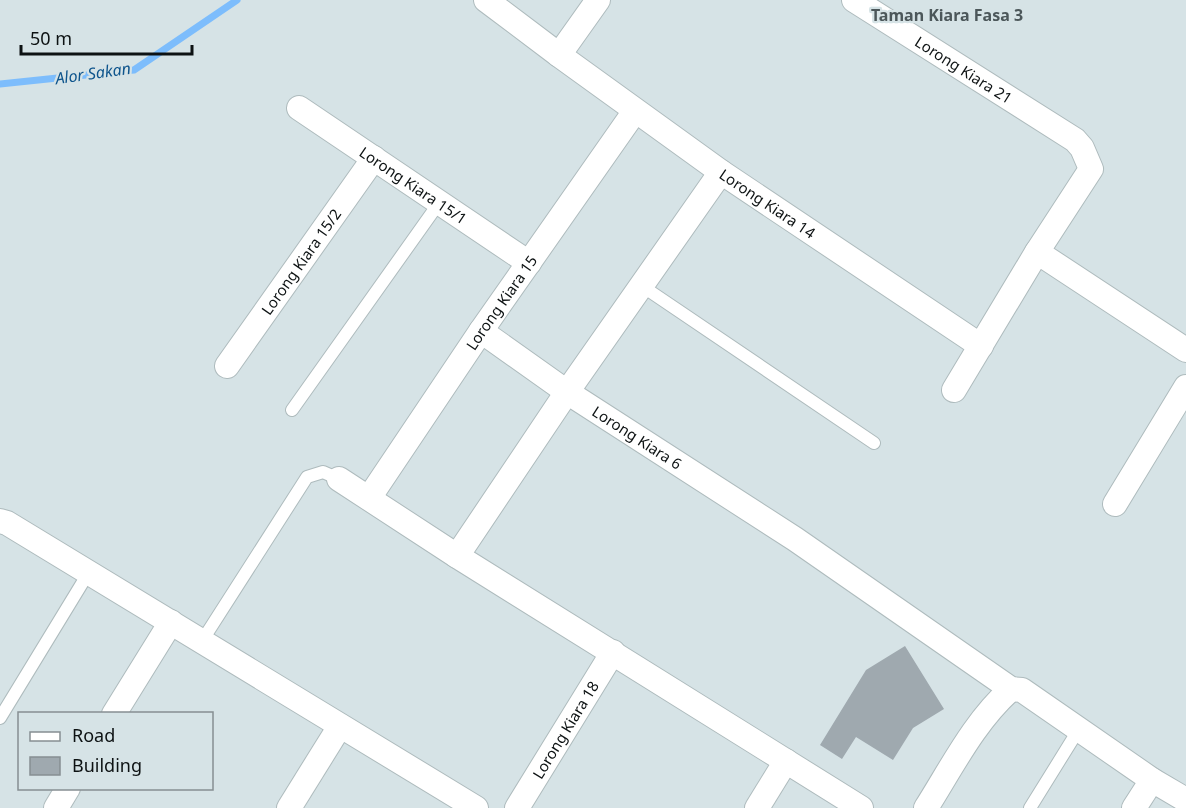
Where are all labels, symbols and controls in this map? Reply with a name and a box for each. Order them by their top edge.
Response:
district label: Taman Kiara Fasa 3 [871,4,1023,26]
scale bar [21,18,192,56]
text: 50 m [30,26,72,50]
street label: Lorong Kiara 21 [911,31,1016,108]
water label: Alor Sakan [53,57,132,89]
street label: Lorong Kiara 15/1 [356,142,471,228]
street label: Lorong Kiara 14 [716,164,820,243]
street label: Lorong Kiara 15/2 [256,204,345,319]
street label: Lorong Kiara 15 [461,251,541,354]
street label: Lorong Kiara 6 [589,401,686,474]
street label: Lorong Kiara 18 [528,677,603,782]
legend [18,712,213,790]
text: Road [72,723,115,747]
text: Building [72,753,142,777]

